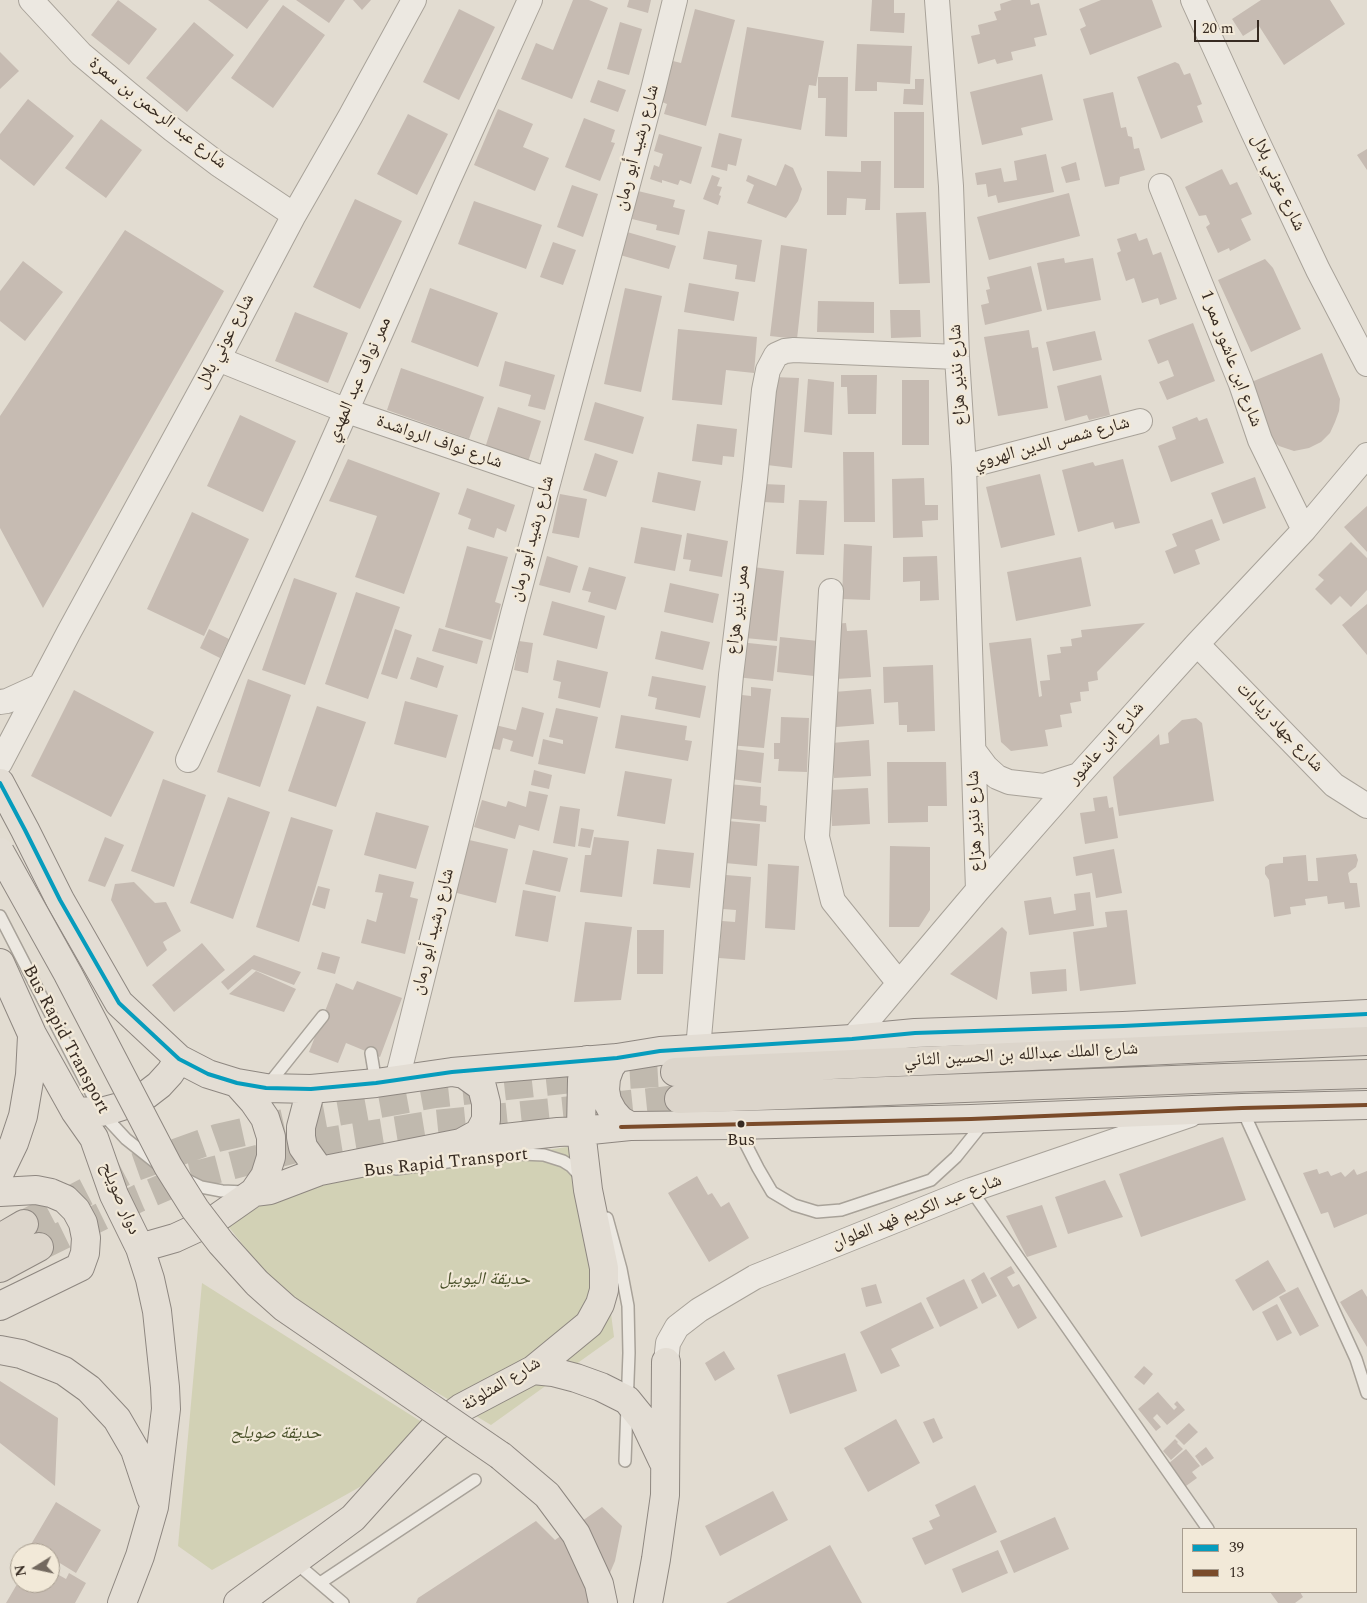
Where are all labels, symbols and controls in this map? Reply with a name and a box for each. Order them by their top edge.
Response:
scale bar [1197,10,1262,42]
text: 20 m [1202,17,1234,40]
street label: شارع عبد الرحمن بن سمرة [84,53,230,175]
street label: شارع رشيد أبو رمان [611,83,665,213]
street label: شارع عوني بلال [1245,131,1309,235]
street label: شارع ابن عاشور ممر 1 [1194,288,1266,430]
street label: شارع عوني بلال [192,291,260,393]
street label: ممر نواف عبد المهدي [323,314,397,446]
street label: شارع نذير هزاع [946,324,972,426]
street label: شارع نواف الرواشدة [373,411,505,475]
street label: شارع شمس الدين الهروي [972,413,1132,475]
street label: شارع رشيد أبو رمان [506,474,560,604]
street label: ممر نذير هزاع [723,564,755,656]
street label: شارع جهاد زيادات [1231,678,1327,778]
street label: شارع ابن عاشور [1064,698,1150,790]
street label: شارع نذير هزاع [963,770,989,872]
street label: شارع رشيد أبو رمان [408,867,460,997]
street label: Bus Rapid Transport [17,962,113,1118]
street label: شارع الملك عبدالله بن الحسين الثاني [903,1039,1139,1073]
marker: Bus [736,1119,746,1129]
place label: Bus [727,1132,755,1152]
street label: Bus Rapid Transport [363,1145,529,1183]
street label: دوار صويلح [94,1159,144,1239]
street label: شارع عبد الكريم فهد العلوان [829,1171,1005,1255]
park label: حديقة اليوبيل [440,1269,530,1291]
street label: شارع المثلوثة [459,1353,545,1417]
park label: حديقة صويلح [231,1423,321,1445]
legend [1182,1528,1357,1593]
text: 39 [1229,1536,1244,1559]
north arrow [10,1543,60,1593]
text: 13 [1229,1561,1244,1584]
text: N [9,1563,32,1578]

